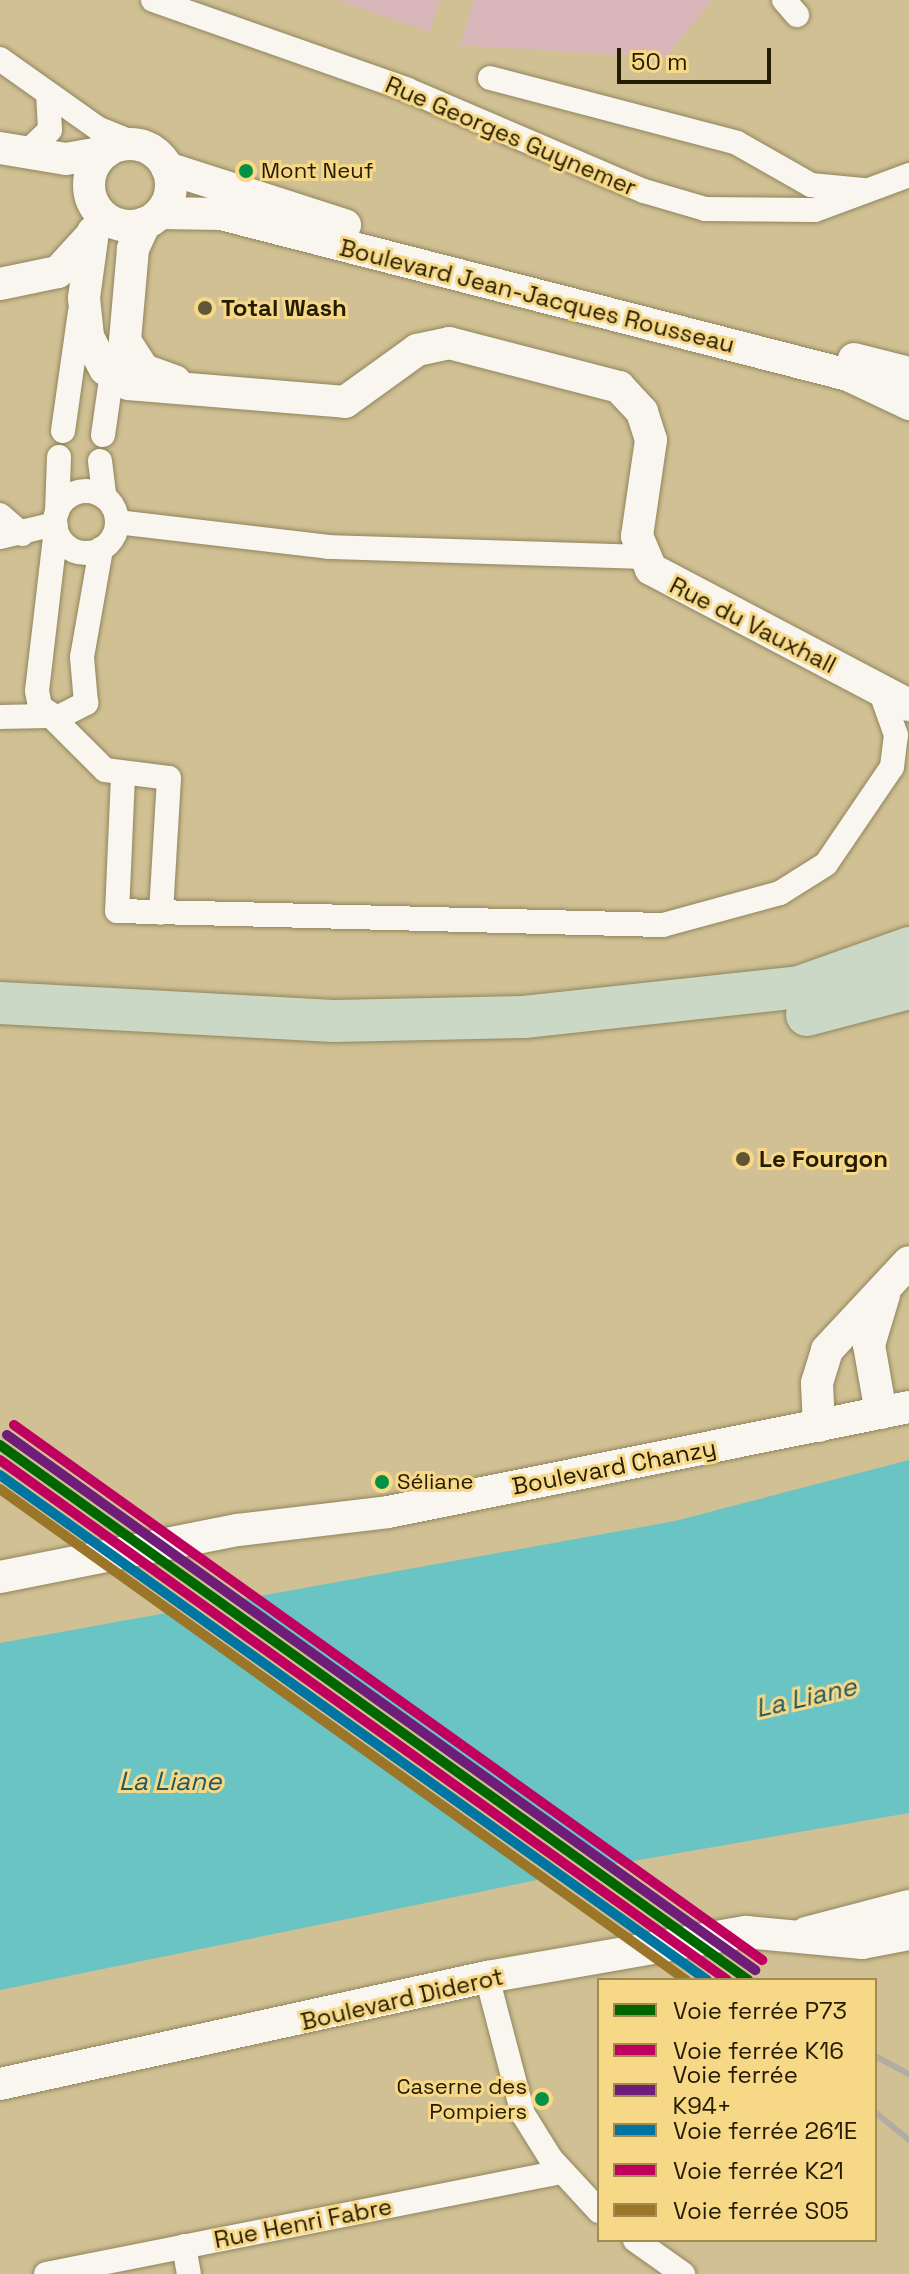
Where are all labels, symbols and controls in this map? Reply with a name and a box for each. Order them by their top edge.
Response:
scale bar [621,32,775,82]
text: 50 m [631,46,688,77]
street label: Rue Georges Guynemer [381,70,641,202]
place label: Mont Neuf [261,158,373,184]
marker: Mont Neuf [238,163,254,179]
street label: Boulevard Jean-Jacques Rousseau [337,233,737,359]
place label: Total Wash [221,294,347,322]
marker: Total Wash [196,299,214,317]
street label: Rue du Vauxhall [665,571,841,679]
place label: Le Fourgon [759,1145,888,1173]
marker: Le Fourgon [734,1150,752,1168]
street label: Boulevard Chanzy [509,1433,719,1501]
place label: Séliane [397,1469,473,1495]
marker: Séliane [374,1474,390,1490]
water label: La Liane [752,1671,860,1725]
water label: La Liane [119,1766,221,1798]
street label: Boulevard Diderot [298,1962,506,2036]
legend [597,1978,877,2242]
text: Voie ferrée P73 [673,1995,847,2026]
text: Voie ferrée K16 [673,2035,844,2066]
text: Voie ferrée K94+ [673,2059,798,2121]
place label: Caserne des Pompiers [396,2073,527,2124]
marker: Caserne des Pompiers [534,2091,550,2107]
text: Voie ferrée 261E [673,2115,857,2146]
text: Voie ferrée K21 [673,2155,844,2186]
street label: Rue Henri Fabre [211,2192,395,2254]
text: Voie ferrée S05 [673,2195,849,2226]

